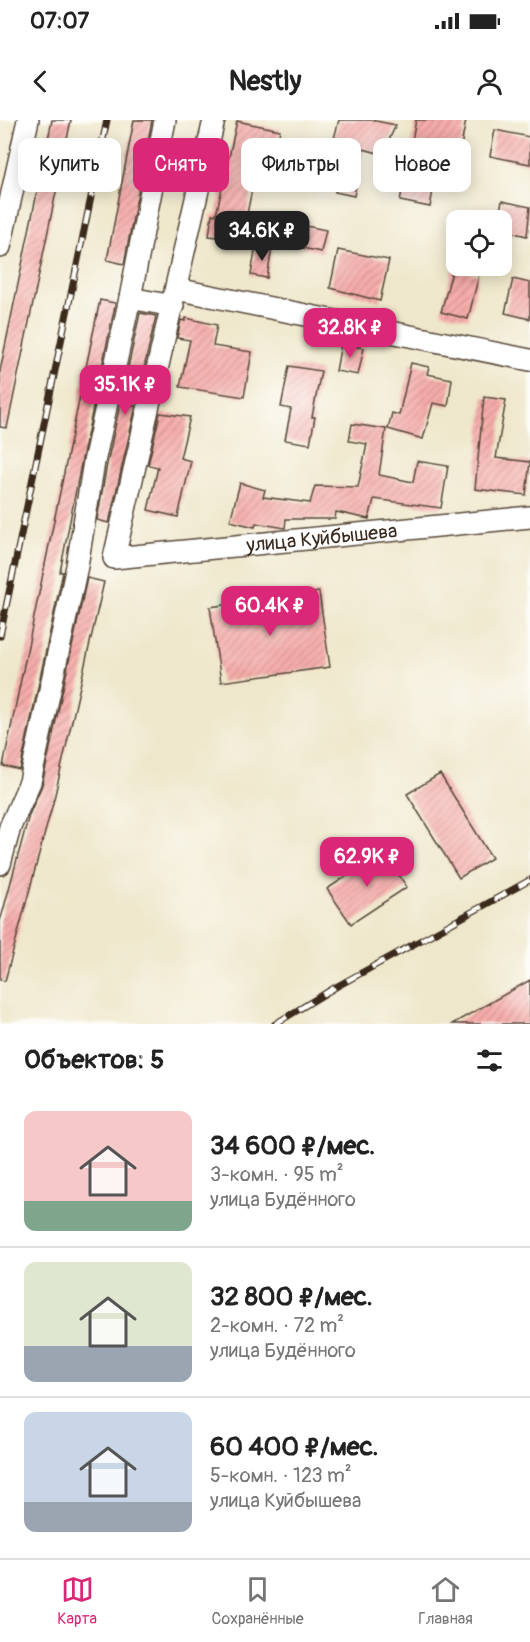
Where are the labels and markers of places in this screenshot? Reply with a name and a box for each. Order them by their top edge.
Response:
pin: 34.6K ₽ [207,211,317,262]
pin: 32.8K ₽ [295,308,405,359]
pin: 35.1K ₽ [70,365,180,416]
pin: 60.4K ₽ [215,586,325,637]
pin: 62.9K ₽ [312,837,422,888]

